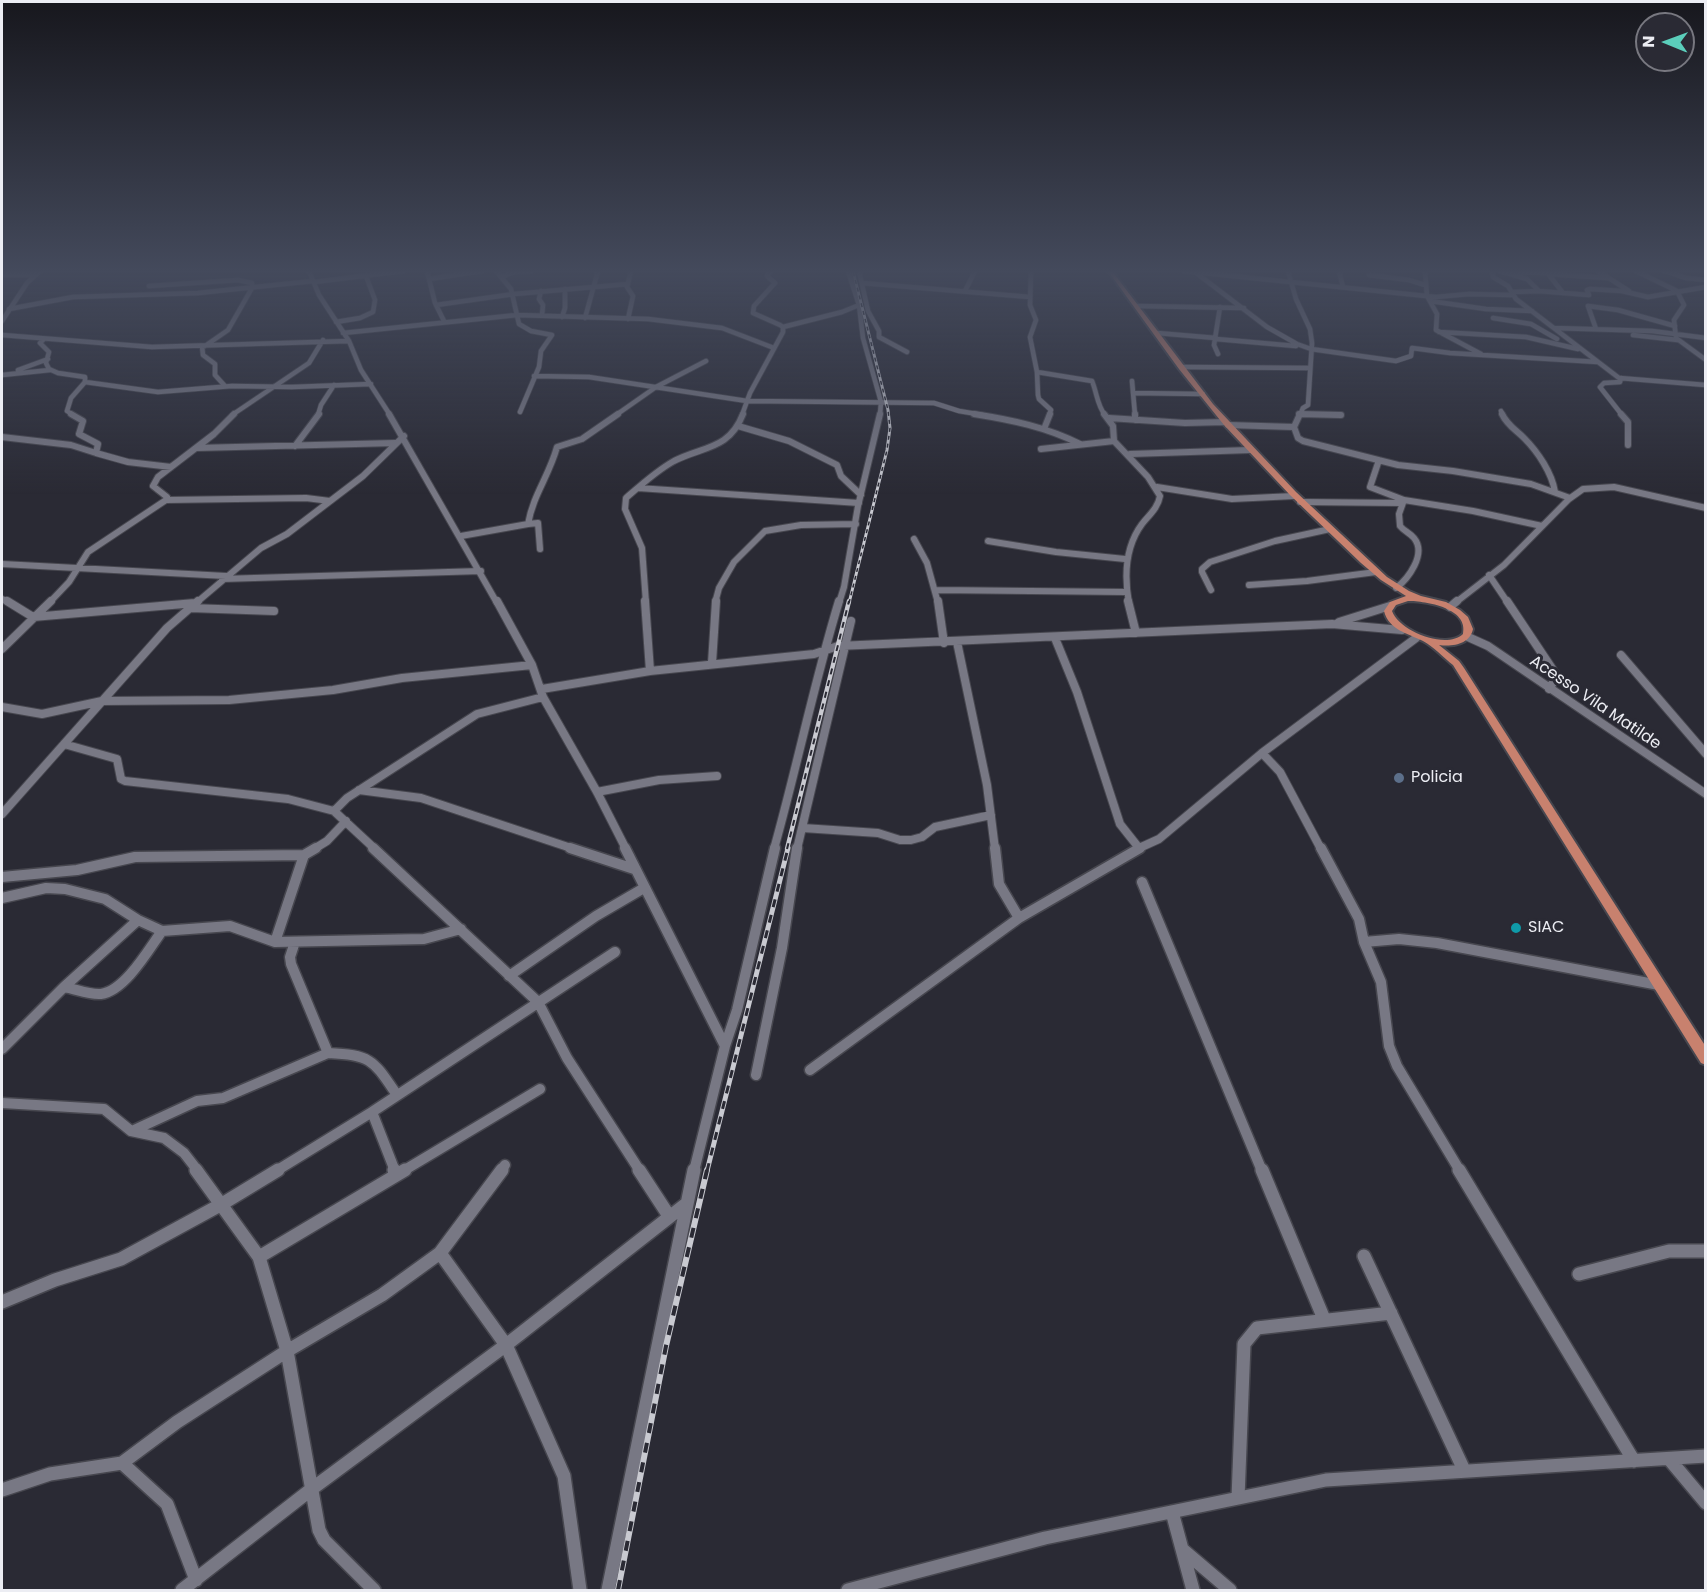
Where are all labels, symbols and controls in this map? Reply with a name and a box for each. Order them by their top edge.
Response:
north arrow [1635,12,1695,72]
text: N [1637,35,1660,48]
street label: Acesso Vila Matilde [1526,652,1664,754]
place label: Policia [1411,768,1463,788]
marker: Policia [1392,771,1406,785]
place label: SIAC [1528,918,1564,938]
marker: SIAC [1509,921,1523,935]

